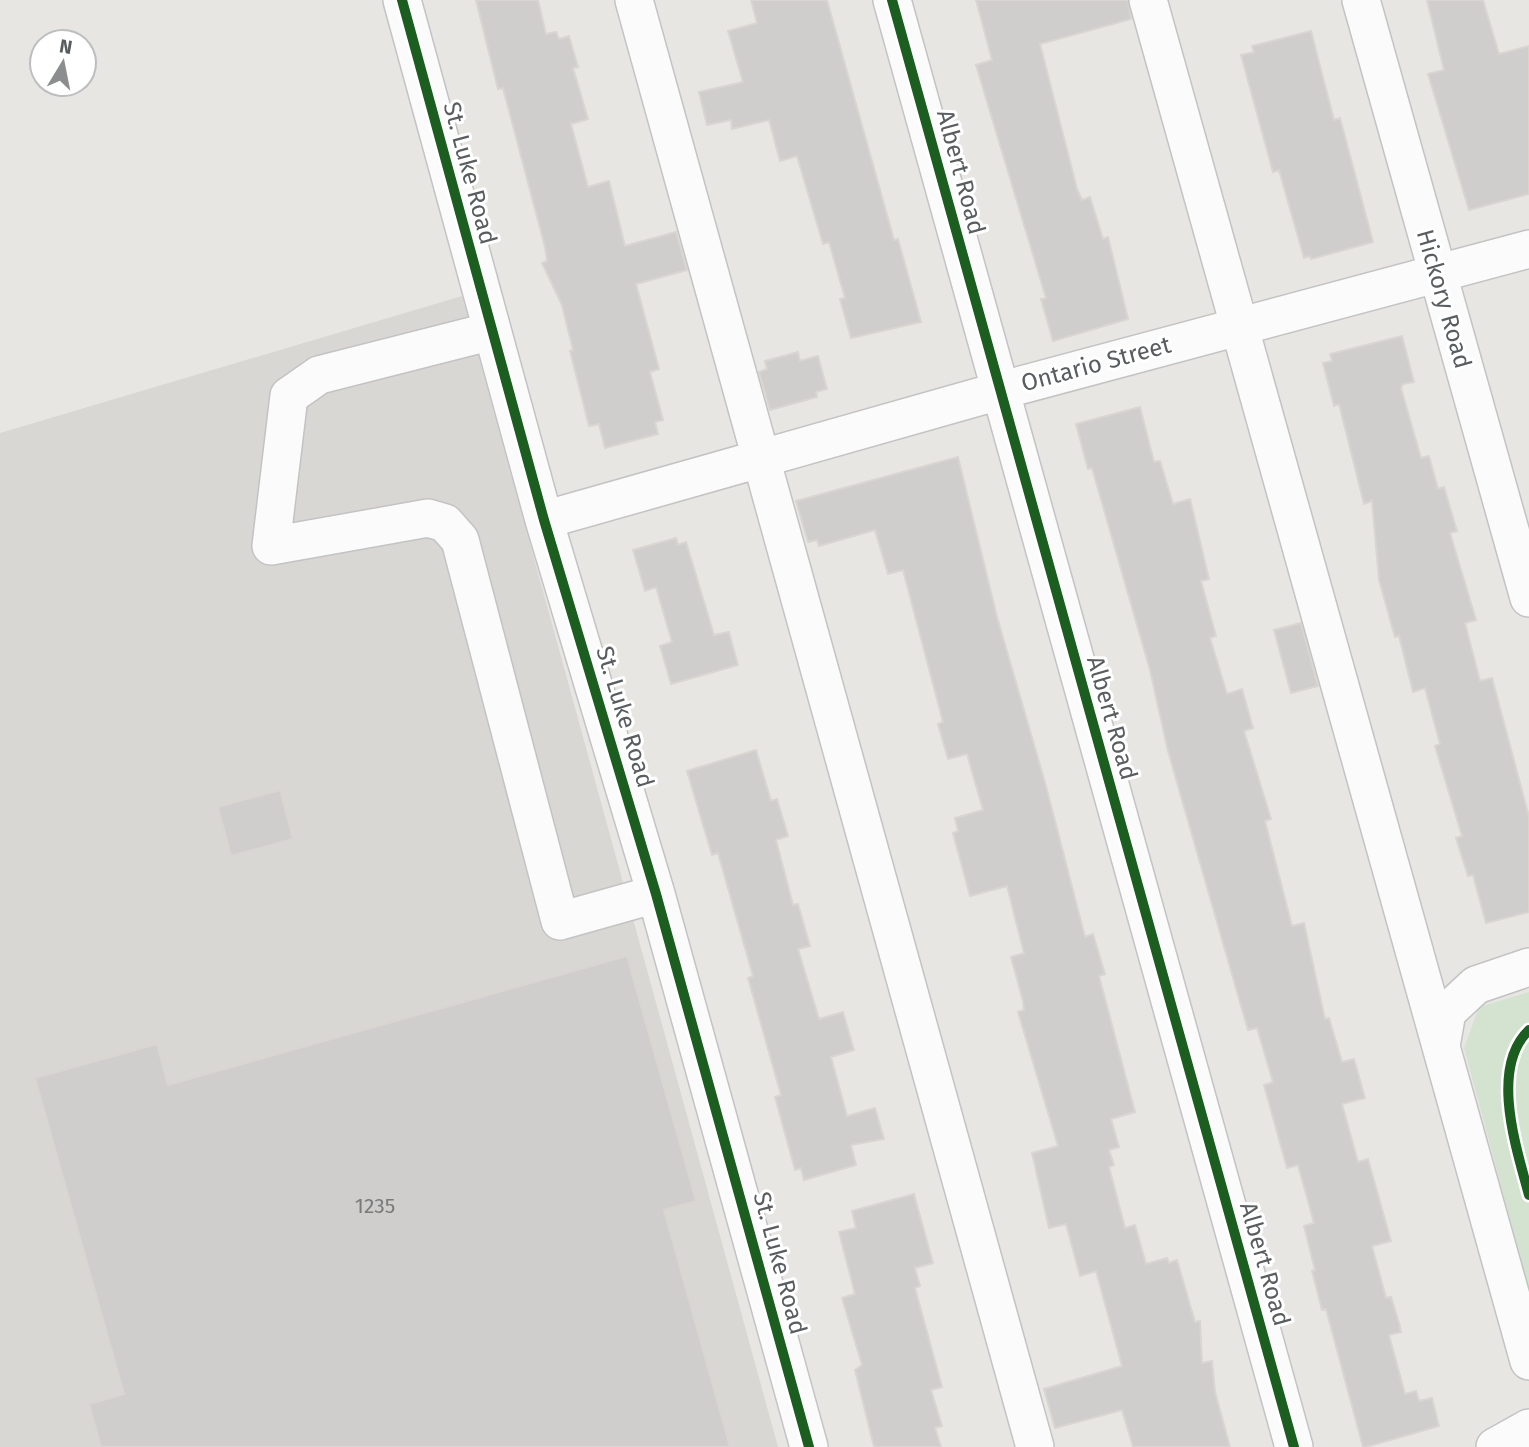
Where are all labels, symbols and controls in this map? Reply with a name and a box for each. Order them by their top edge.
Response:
north arrow [28,28,98,98]
text: N [58,34,74,59]
street label: St. Luke Road [438,99,502,247]
street label: Albert Road [931,107,991,237]
street label: Hickory Road [1411,226,1477,372]
street label: Ontario Street [1018,330,1174,397]
street label: St. Luke Road [590,643,660,791]
street label: Albert Road [1081,653,1143,783]
street label: St. Luke Road [748,1189,812,1337]
house number: 1235 [355,1193,395,1219]
street label: Albert Road [1234,1199,1296,1329]

